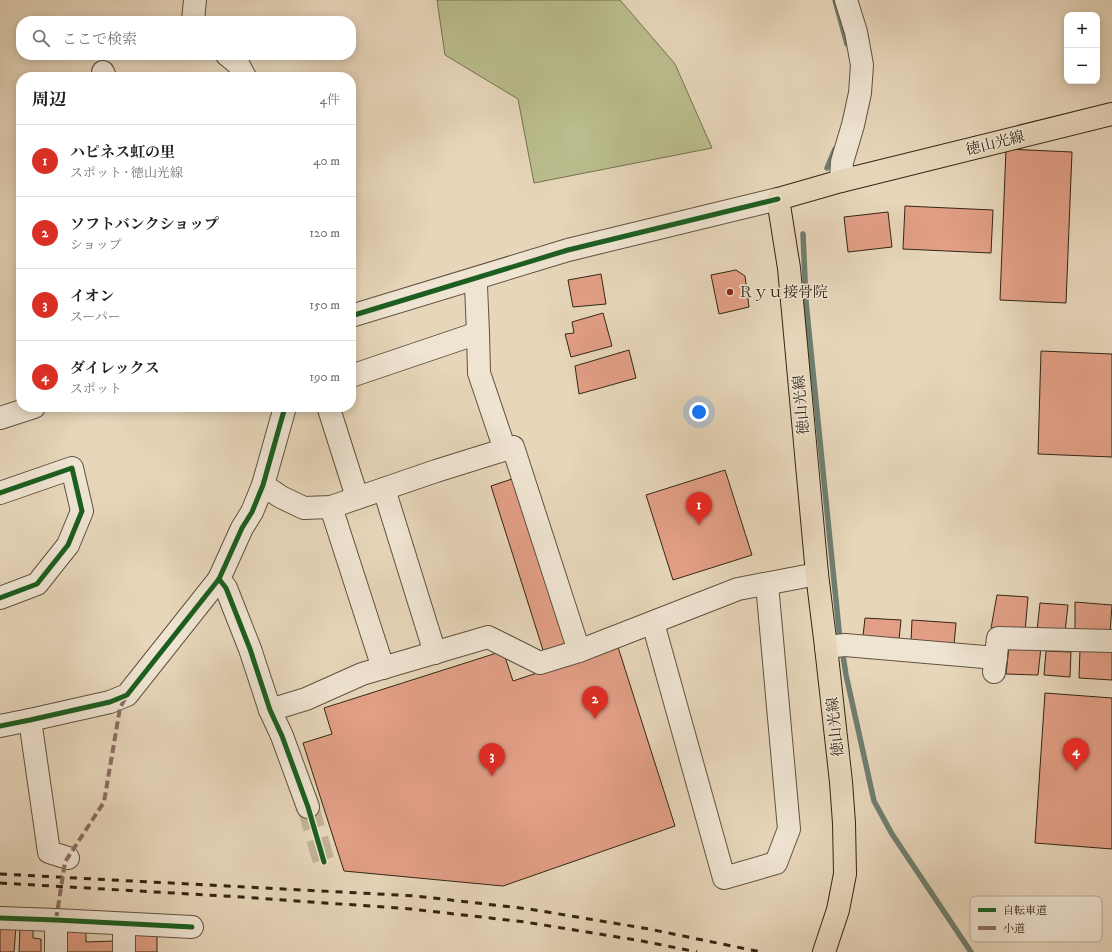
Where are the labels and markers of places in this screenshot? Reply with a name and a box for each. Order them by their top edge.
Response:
place label: Ｒｙｕ接骨院 [738,283,828,302]
marker: Ｒｙｕ接骨院 [725,287,735,297]
pin: 1 [686,492,712,525]
pin: 2 [582,686,608,719]
pin: 4 [1063,738,1089,771]
pin: 3 [479,743,505,776]

